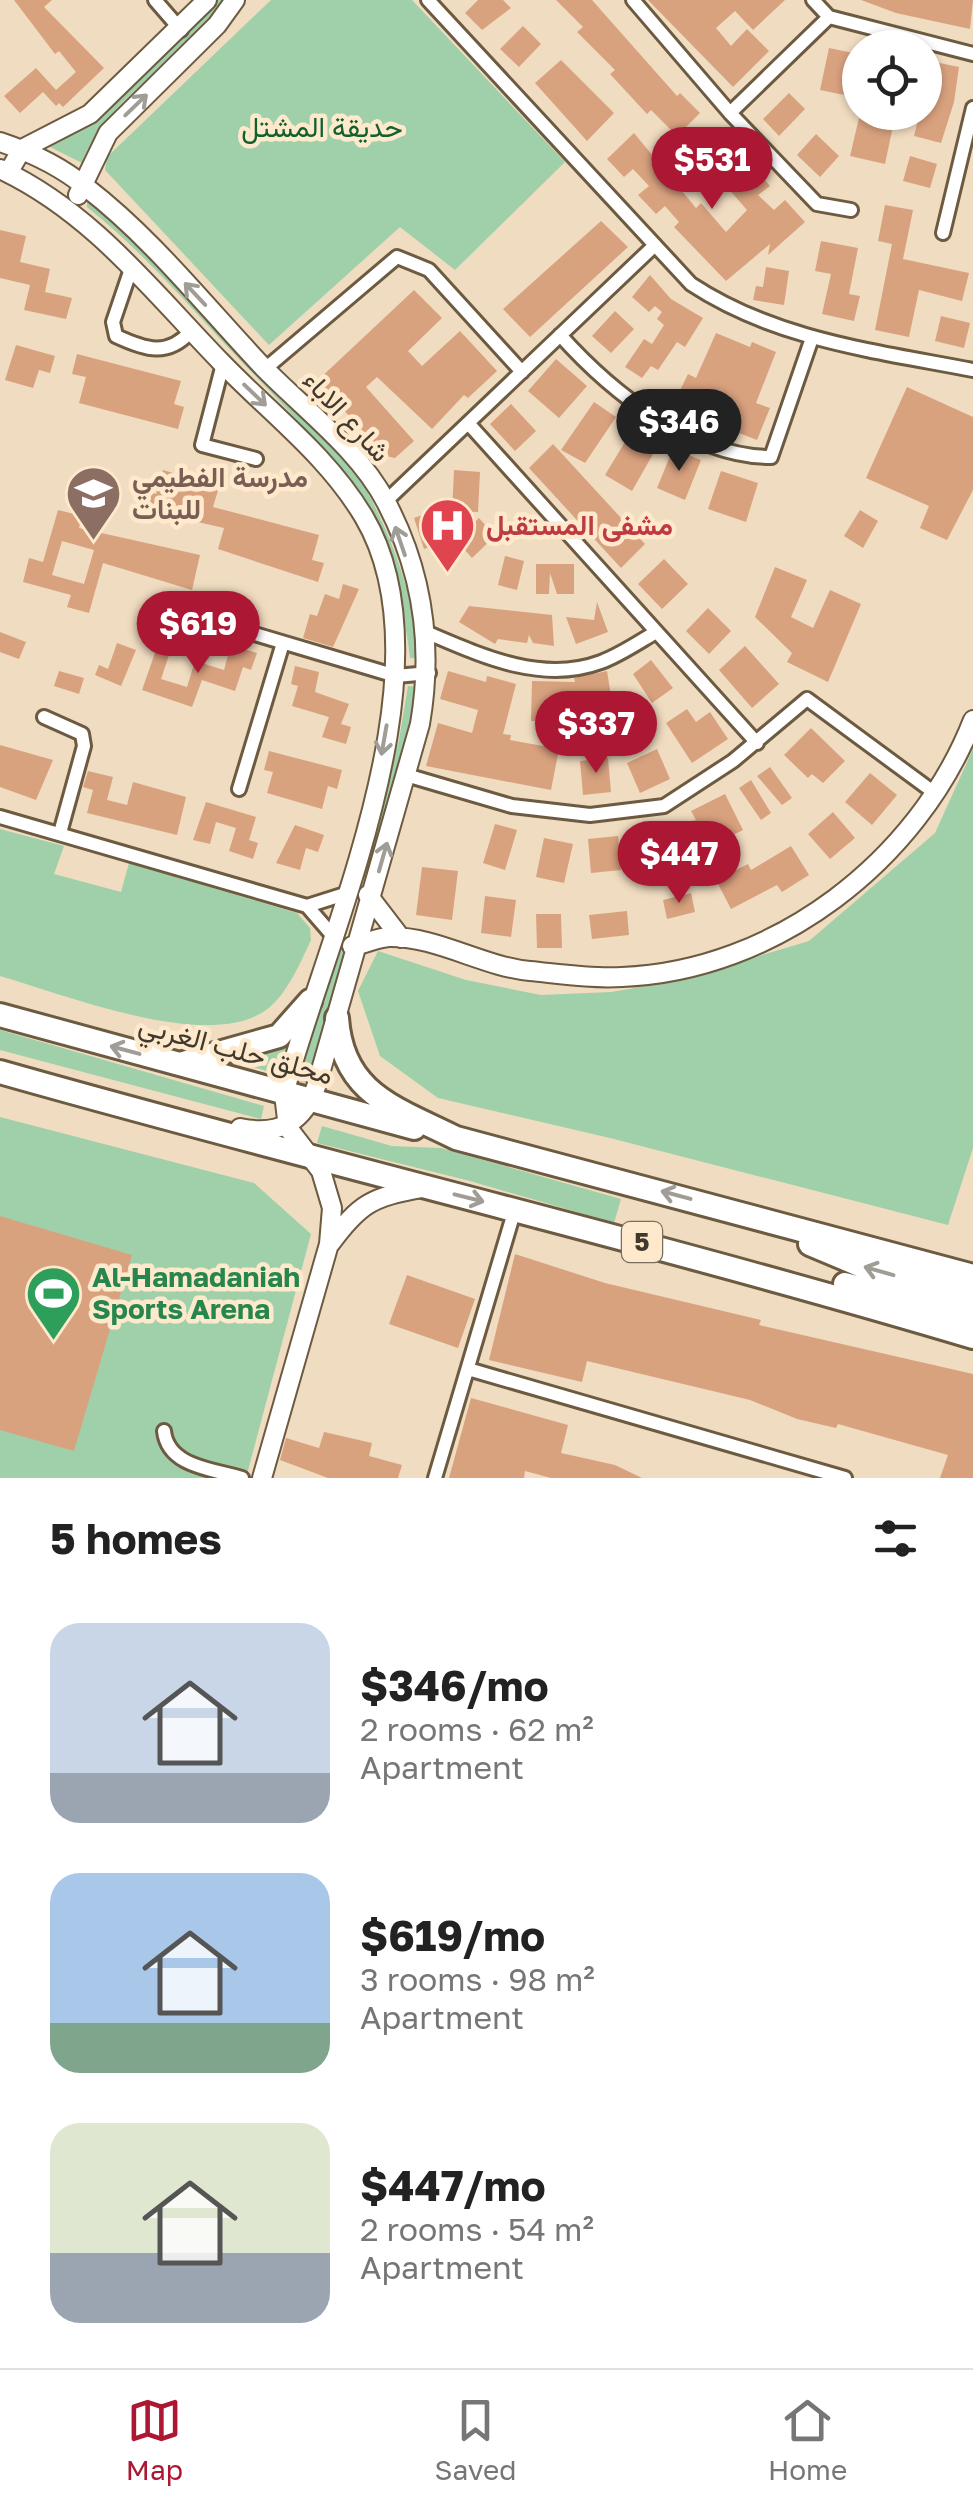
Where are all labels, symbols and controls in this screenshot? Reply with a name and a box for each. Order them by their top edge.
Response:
map controls [842,30,942,130]
button: locate [842,30,942,130]
one-way arrow [123,93,147,117]
park label: حديقة المشتل [241,110,403,144]
pin: $531 [653,127,771,212]
text: $531 [674,140,750,178]
one-way arrow [184,282,207,307]
street label: شارع الاباء [295,363,398,470]
one-way arrow [242,382,266,406]
pin: $346 [620,389,738,474]
text: $346 [638,402,720,440]
place label: مدرسة الفطيمي للبنات [132,460,308,526]
school or university icon: مدرسة الفطيمي للبنات [63,463,123,542]
hospital icon: مشفى المستقبل [417,495,477,574]
place label: مشفى المستقبل [486,508,673,542]
one-way arrow [390,527,408,558]
pin: $619 [139,591,257,676]
text: $619 [159,604,237,642]
pin: $337 [537,691,655,776]
text: $337 [557,704,635,742]
one-way arrow [374,724,393,756]
pin: $447 [620,821,738,906]
text: $447 [640,834,718,872]
one-way arrow [375,841,393,873]
street label: محلق حلب الغربي [134,1007,337,1097]
one-way arrow [110,1040,141,1058]
one-way arrow [661,1185,692,1204]
one-way arrow [453,1189,484,1208]
road number: 5 [622,1222,662,1262]
place label: Al-Hamadaniah Sports Arena [92,1260,300,1325]
one-way arrow [864,1261,896,1279]
sports icon: Al-Hamadaniah Sports Arena [23,1263,83,1342]
icon: filters [868,1511,923,1566]
text: 5 homes [50,1513,222,1563]
text: $346/mo [360,1660,549,1710]
icon: home [130,1663,250,1783]
text: 2 rooms · 62 m² [360,1710,594,1748]
text: Apartment [360,1748,524,1786]
text: $619/mo [360,1910,545,1960]
icon: home [130,1913,250,2033]
text: 3 rooms · 98 m² [360,1960,595,1998]
text: Apartment [360,1998,524,2036]
text: $447/mo [360,2160,546,2210]
icon: home [130,2163,250,2283]
text: 2 rooms · 54 m² [360,2210,594,2248]
text: Apartment [360,2248,524,2286]
tab: Map [126,2393,183,2486]
tab: Saved [435,2393,516,2486]
tab: Home [768,2393,847,2486]

